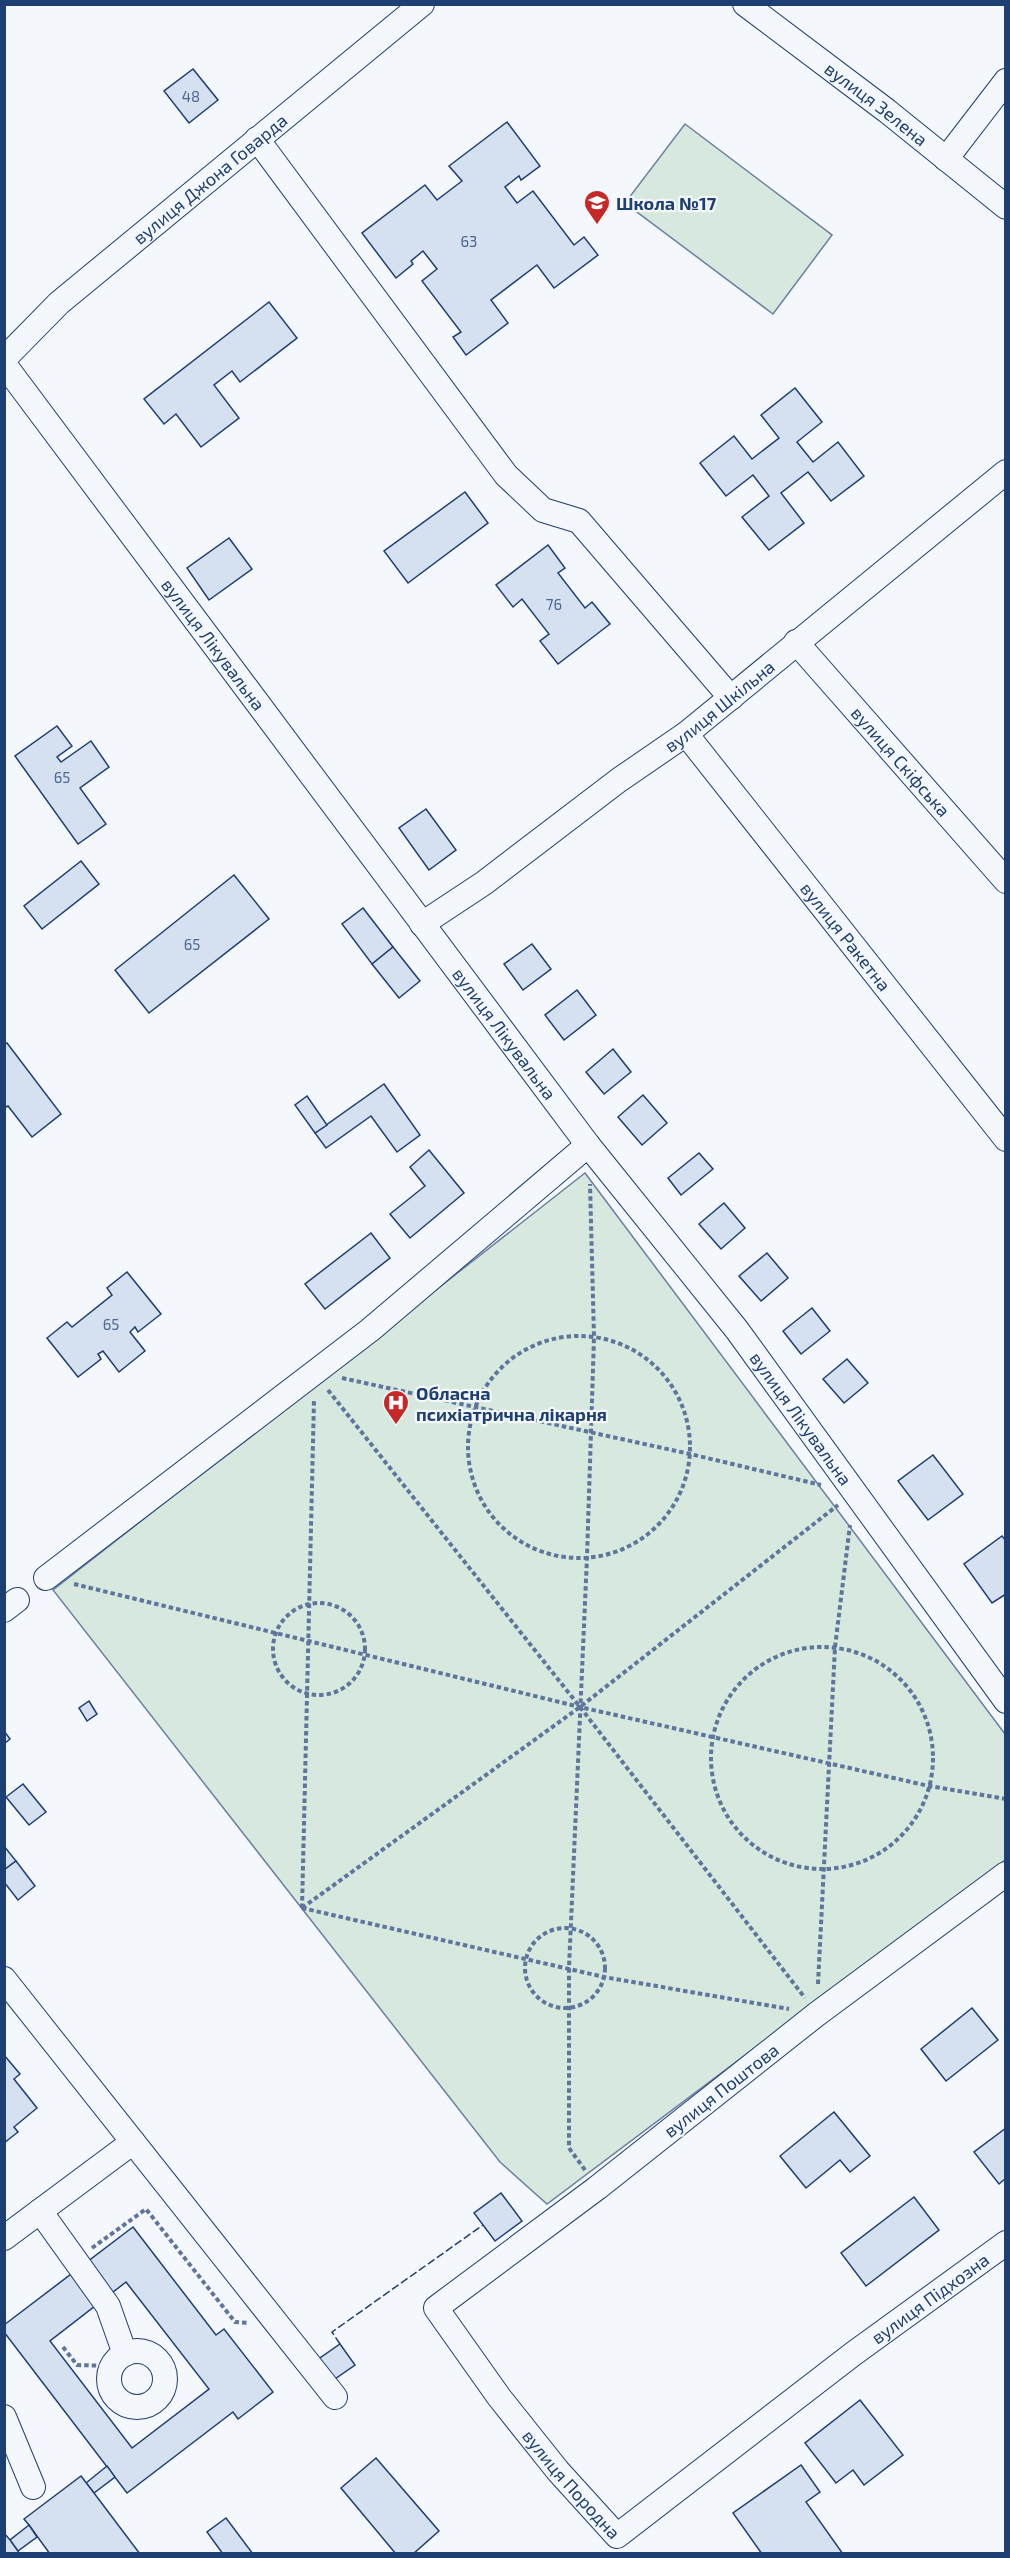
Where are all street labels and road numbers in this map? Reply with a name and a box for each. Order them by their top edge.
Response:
street label: вулиця Зелена [821,57,932,150]
street label: вулиця Джона Говарда [128,109,291,249]
street label: вулиця Лікувальна [157,574,270,715]
street label: вулиця Шкільна [660,655,779,757]
street label: вулиця Скіфська [847,702,955,821]
street label: вулиця Ракетна [796,878,896,995]
street label: вулиця Лікувальна [448,963,561,1104]
street label: вулиця Лікувальна [745,1348,857,1489]
street label: вулиця Поштова [659,2038,783,2142]
street label: вулиця Підхозна [867,2248,993,2348]
street label: вулиця Породна [518,2425,625,2543]

